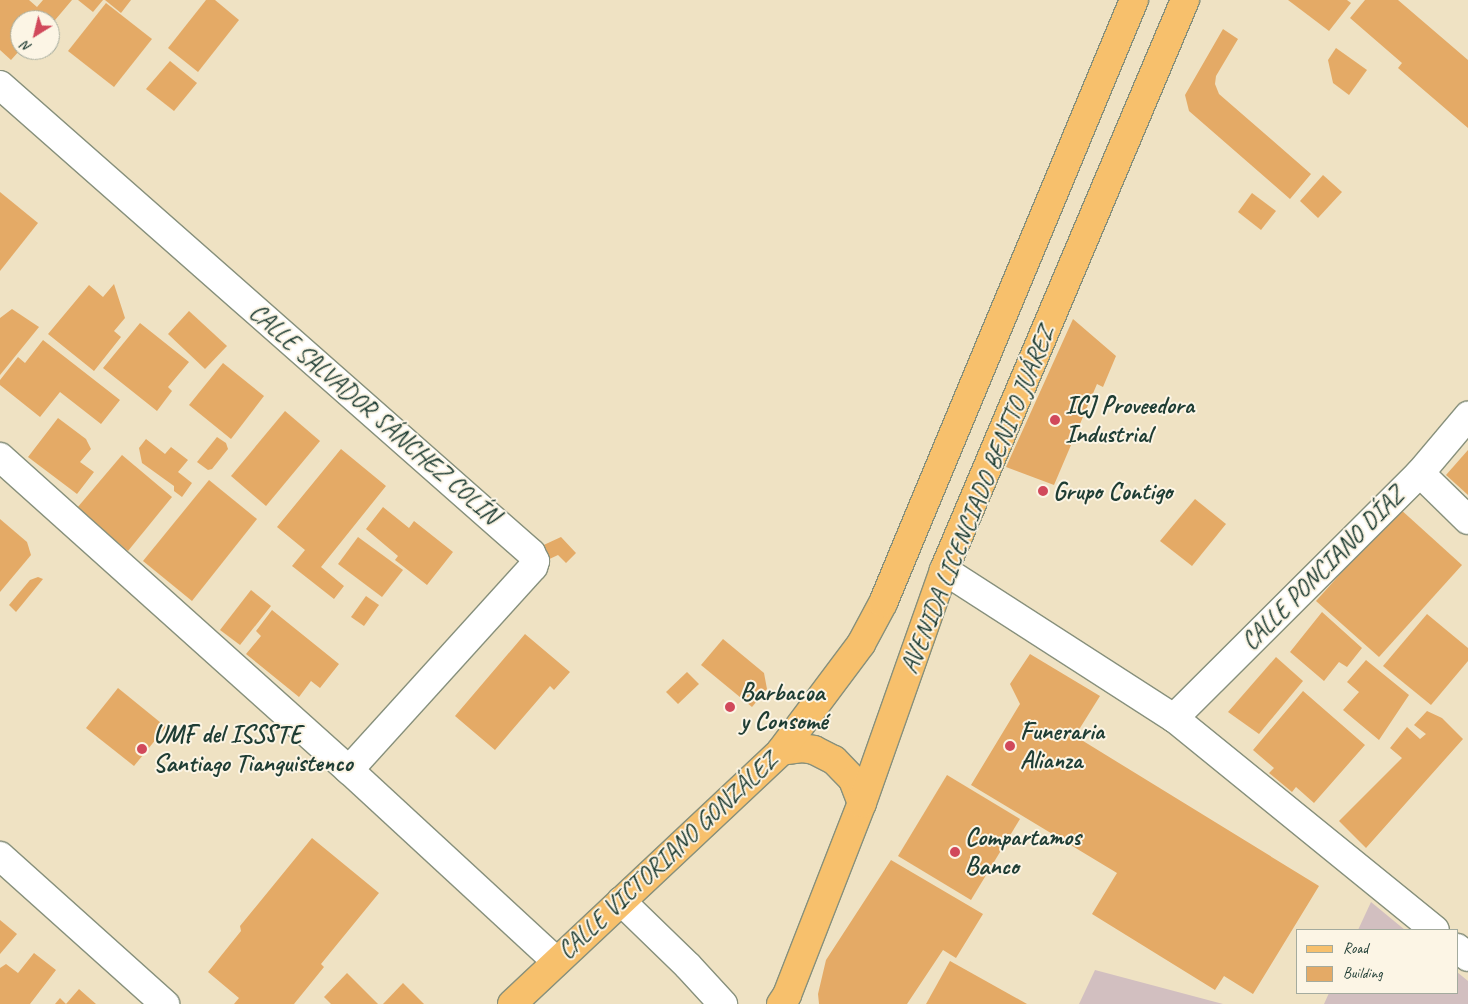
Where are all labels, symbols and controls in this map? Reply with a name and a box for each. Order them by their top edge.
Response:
north arrow [10,10,60,60]
text: N [18,37,35,56]
street label: CALLE SALVADOR SÁNCHEZ COLÍN [243,297,505,531]
street label: AVENIDA LICENCIADO BENITO JUÁREZ [895,323,1061,677]
place label: ICJ Proveedora Industrial [1065,391,1194,450]
marker: ICJ Proveedora Industrial [1049,414,1061,426]
place label: Grupo Contigo [1053,476,1172,506]
street label: CALLE PONCIANO DÍAZ [1235,481,1411,657]
marker: Grupo Contigo [1037,485,1049,497]
place label: Barbacoa y Consomé [740,678,827,737]
marker: Barbacoa y Consomé [724,701,736,713]
place label: Funeraria Alianza [1020,717,1104,776]
place label: UMF del ISSSTE Santiago Tianguistenco [153,720,352,779]
marker: Funeraria Alianza [1004,740,1016,752]
marker: UMF del ISSSTE Santiago Tianguistenco [135,742,149,756]
street label: CALLE VICTORIANO GONZÁLEZ [552,747,784,965]
place label: Compartamos Banco [965,823,1081,882]
marker: Compartamos Banco [949,846,961,858]
legend [1296,929,1458,994]
text: Road [1343,939,1368,958]
text: Building [1343,964,1382,983]

